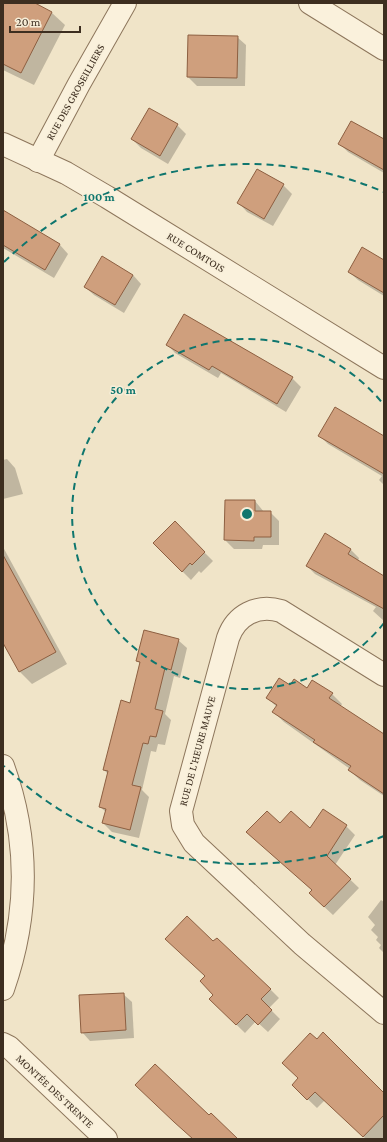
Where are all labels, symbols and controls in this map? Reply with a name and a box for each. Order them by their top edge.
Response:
scale bar [10,8,80,34]
text: 20 m [16,15,41,29]
street label: RUE DES GROSEILLIERS [44,42,106,142]
text: 100 m [83,190,116,204]
street label: RUE COMTOIS [165,229,227,275]
text: 50 m [110,383,137,397]
centre of rings [240,507,254,521]
street label: RUE DE L'HEURE MAUVE [177,695,217,807]
street label: MONTÉE DES TRENTE [14,1052,96,1130]

